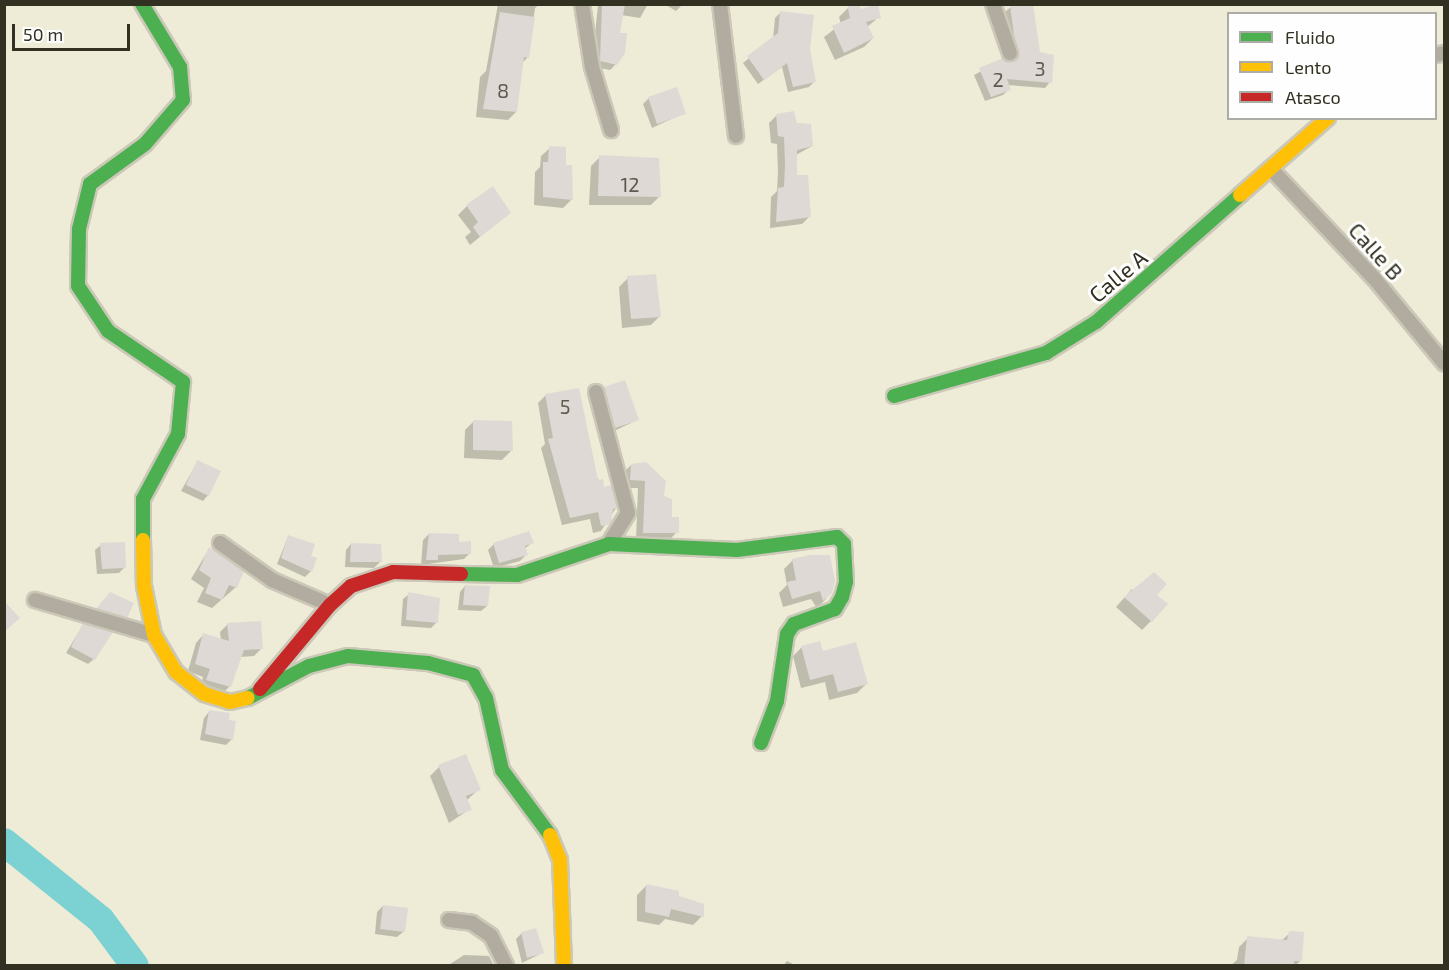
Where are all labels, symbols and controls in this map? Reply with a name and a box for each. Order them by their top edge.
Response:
scale bar [15,12,134,50]
legend [1227,12,1437,120]
text: 50 m [23,23,63,45]
text: Fluido [1285,26,1335,48]
house number: 3 [1034,56,1046,80]
text: Lento [1285,56,1331,78]
house number: 2 [992,67,1004,91]
house number: 8 [497,78,509,102]
text: Atasco [1285,86,1341,108]
house number: 12 [620,172,640,196]
street label: Calle B [1343,217,1409,285]
street label: Calle A [1083,244,1153,308]
house number: 5 [560,394,570,418]

